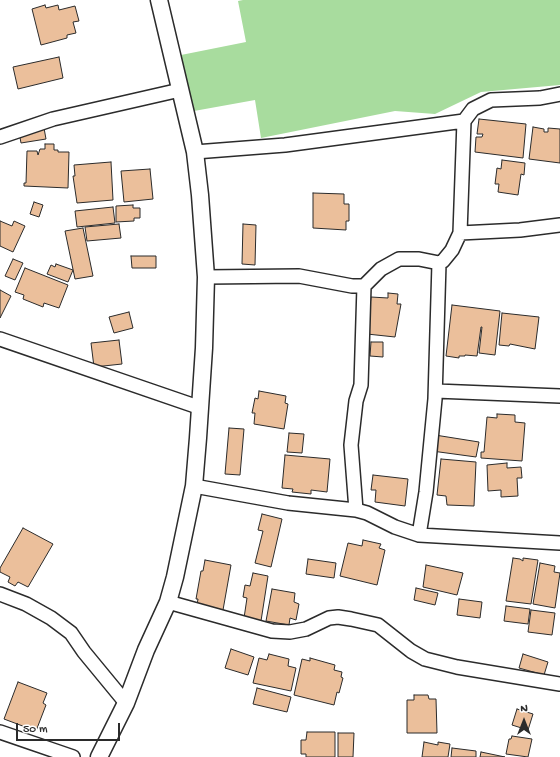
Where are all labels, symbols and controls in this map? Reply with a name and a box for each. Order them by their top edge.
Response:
north arrow [504,701,544,741]
text: N [520,703,528,715]
scale bar [18,715,122,741]
text: 50 m [23,723,48,737]

